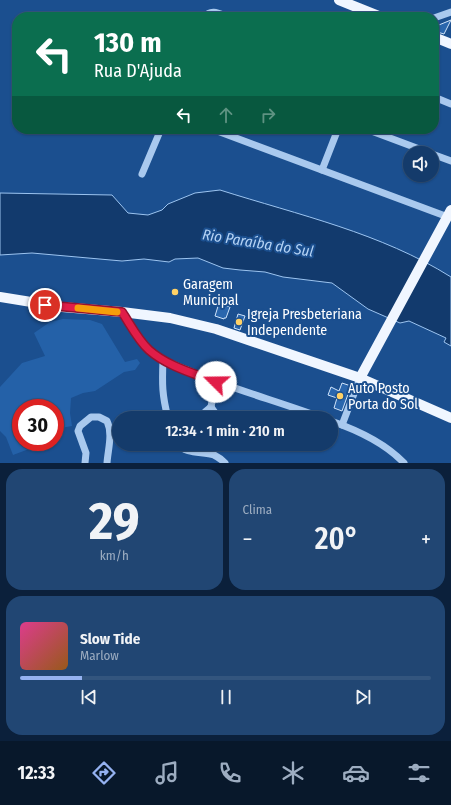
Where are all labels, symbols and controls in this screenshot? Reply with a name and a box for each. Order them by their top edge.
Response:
text: 130 m [94,26,162,59]
icon: left [28,28,80,80]
text: Rua D'Ajuda [94,60,182,82]
icon: left [173,104,195,126]
icon: ahead [215,104,237,126]
icon: right [257,104,279,126]
map controls [403,146,439,182]
button: sound [403,146,439,182]
water label: Rio Paraíba do Sul [201,225,315,261]
place label: Garagem Municipal [183,276,239,309]
marker: Garagem Municipal [170,287,180,297]
pin [28,288,62,322]
icon: arrive [34,294,56,316]
place label: Igreja Presbeteriana Independente [247,306,362,339]
marker: Igreja Presbeteriana Independente [234,317,244,327]
position arrow [195,361,237,403]
place label: Auto Posto Porta do Sol [348,380,418,413]
marker: Auto Posto Porta do Sol [335,391,345,401]
speed limit sign: 30 [12,399,64,451]
text: 12:34 · 1 min · 210 m [165,422,285,440]
text: 29 [89,490,140,553]
text: Clima [243,502,272,517]
text: 20° [315,521,359,557]
text: − [243,526,252,553]
text: + [421,526,431,553]
text: km/h [100,548,129,563]
text: Slow Tide [80,630,140,648]
text: Marlow [80,648,119,663]
icon: previous [78,686,100,708]
icon: pause [215,686,237,708]
icon: next [352,686,374,708]
icon: directions [90,759,118,787]
icon: music [153,759,181,787]
icon: phone [216,759,244,787]
icon: climate [279,759,307,787]
icon: car [342,759,370,787]
icon: filters [405,759,433,787]
text: 12:33 [18,762,55,784]

